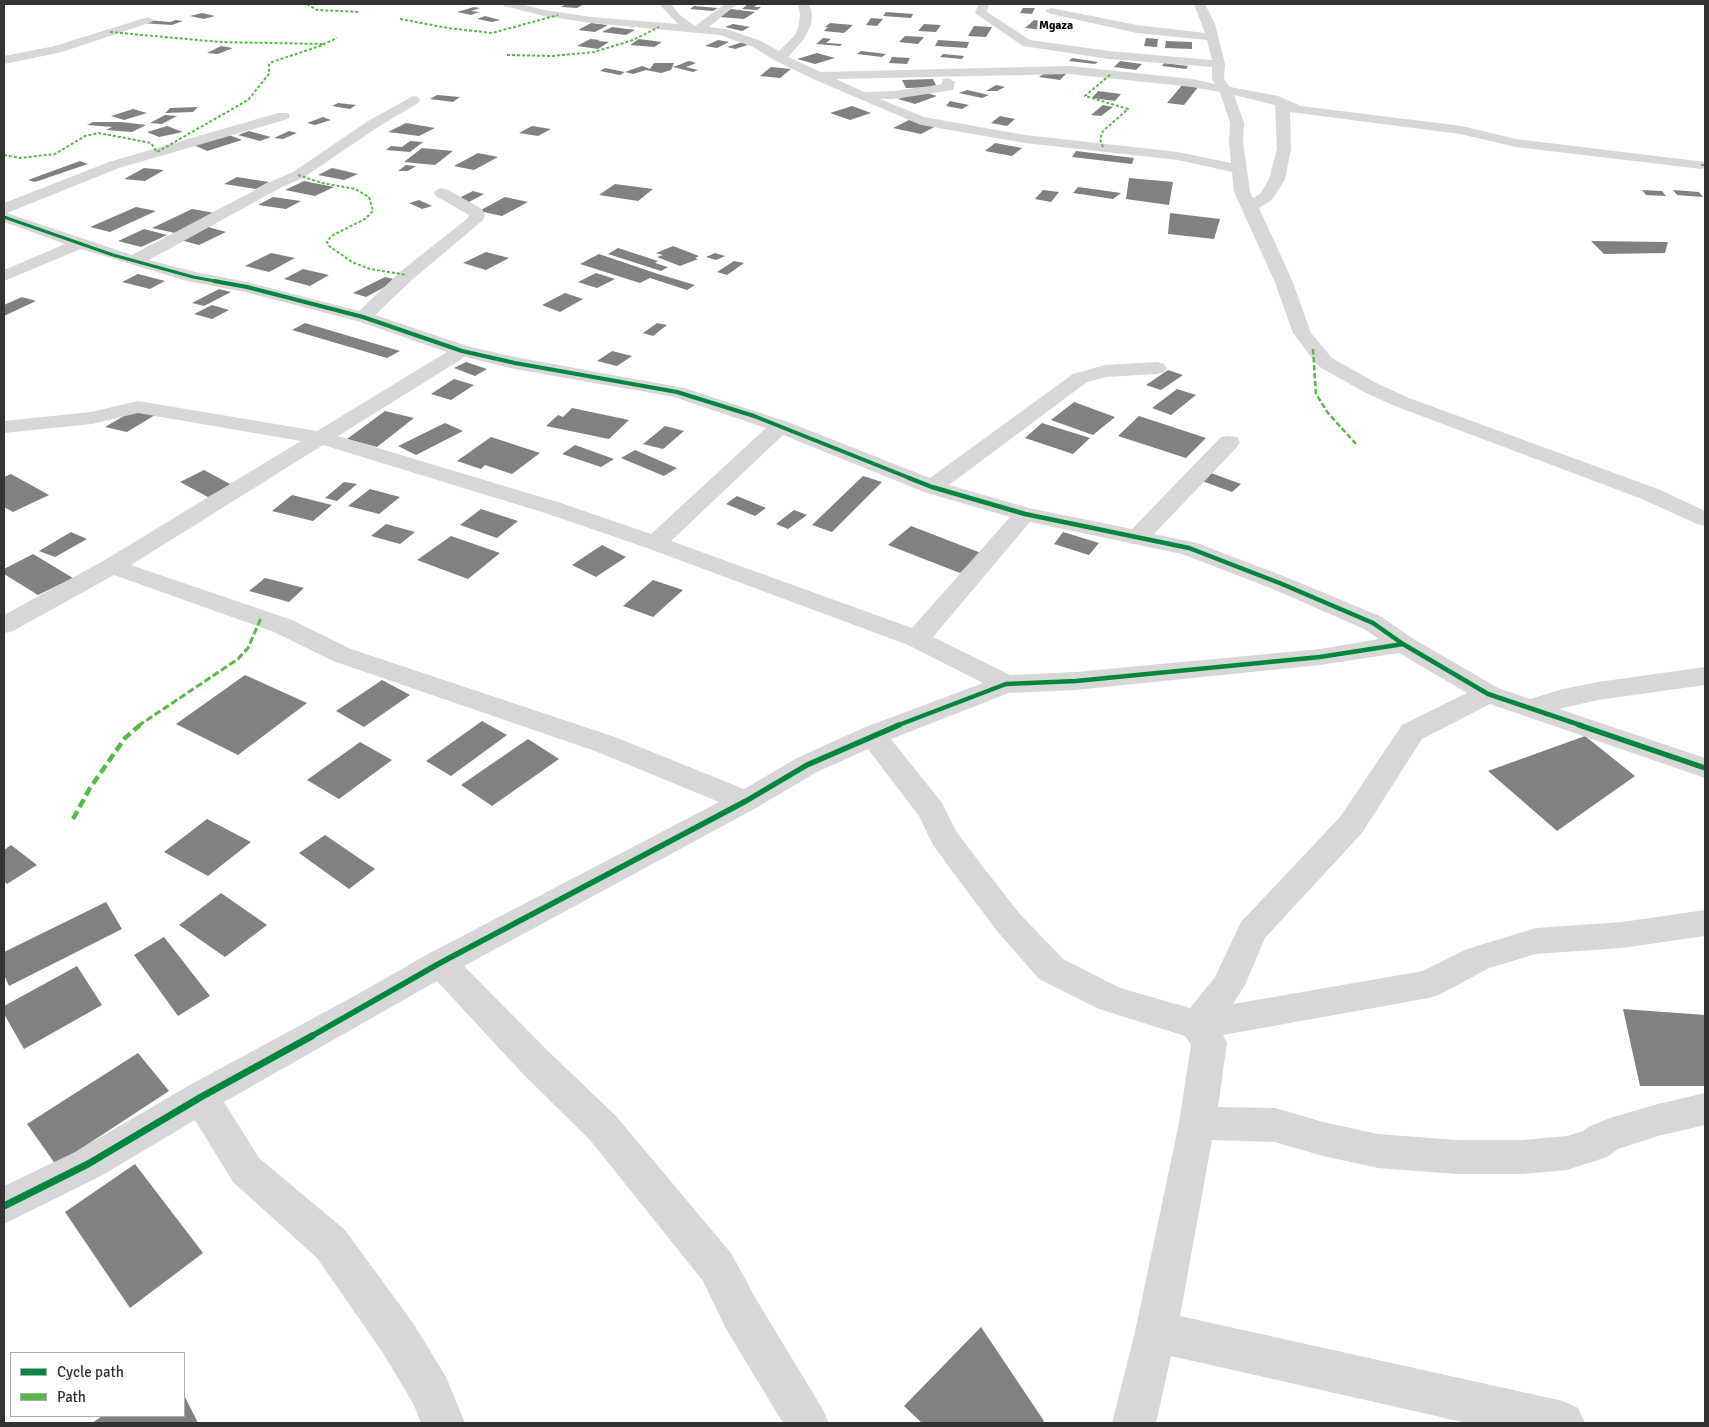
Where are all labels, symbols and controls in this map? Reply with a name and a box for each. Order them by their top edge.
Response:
district label: Mgaza [1039,19,1073,33]
legend [10,1352,185,1417]
text: Cycle path [57,1363,124,1381]
text: Path [57,1388,86,1406]

